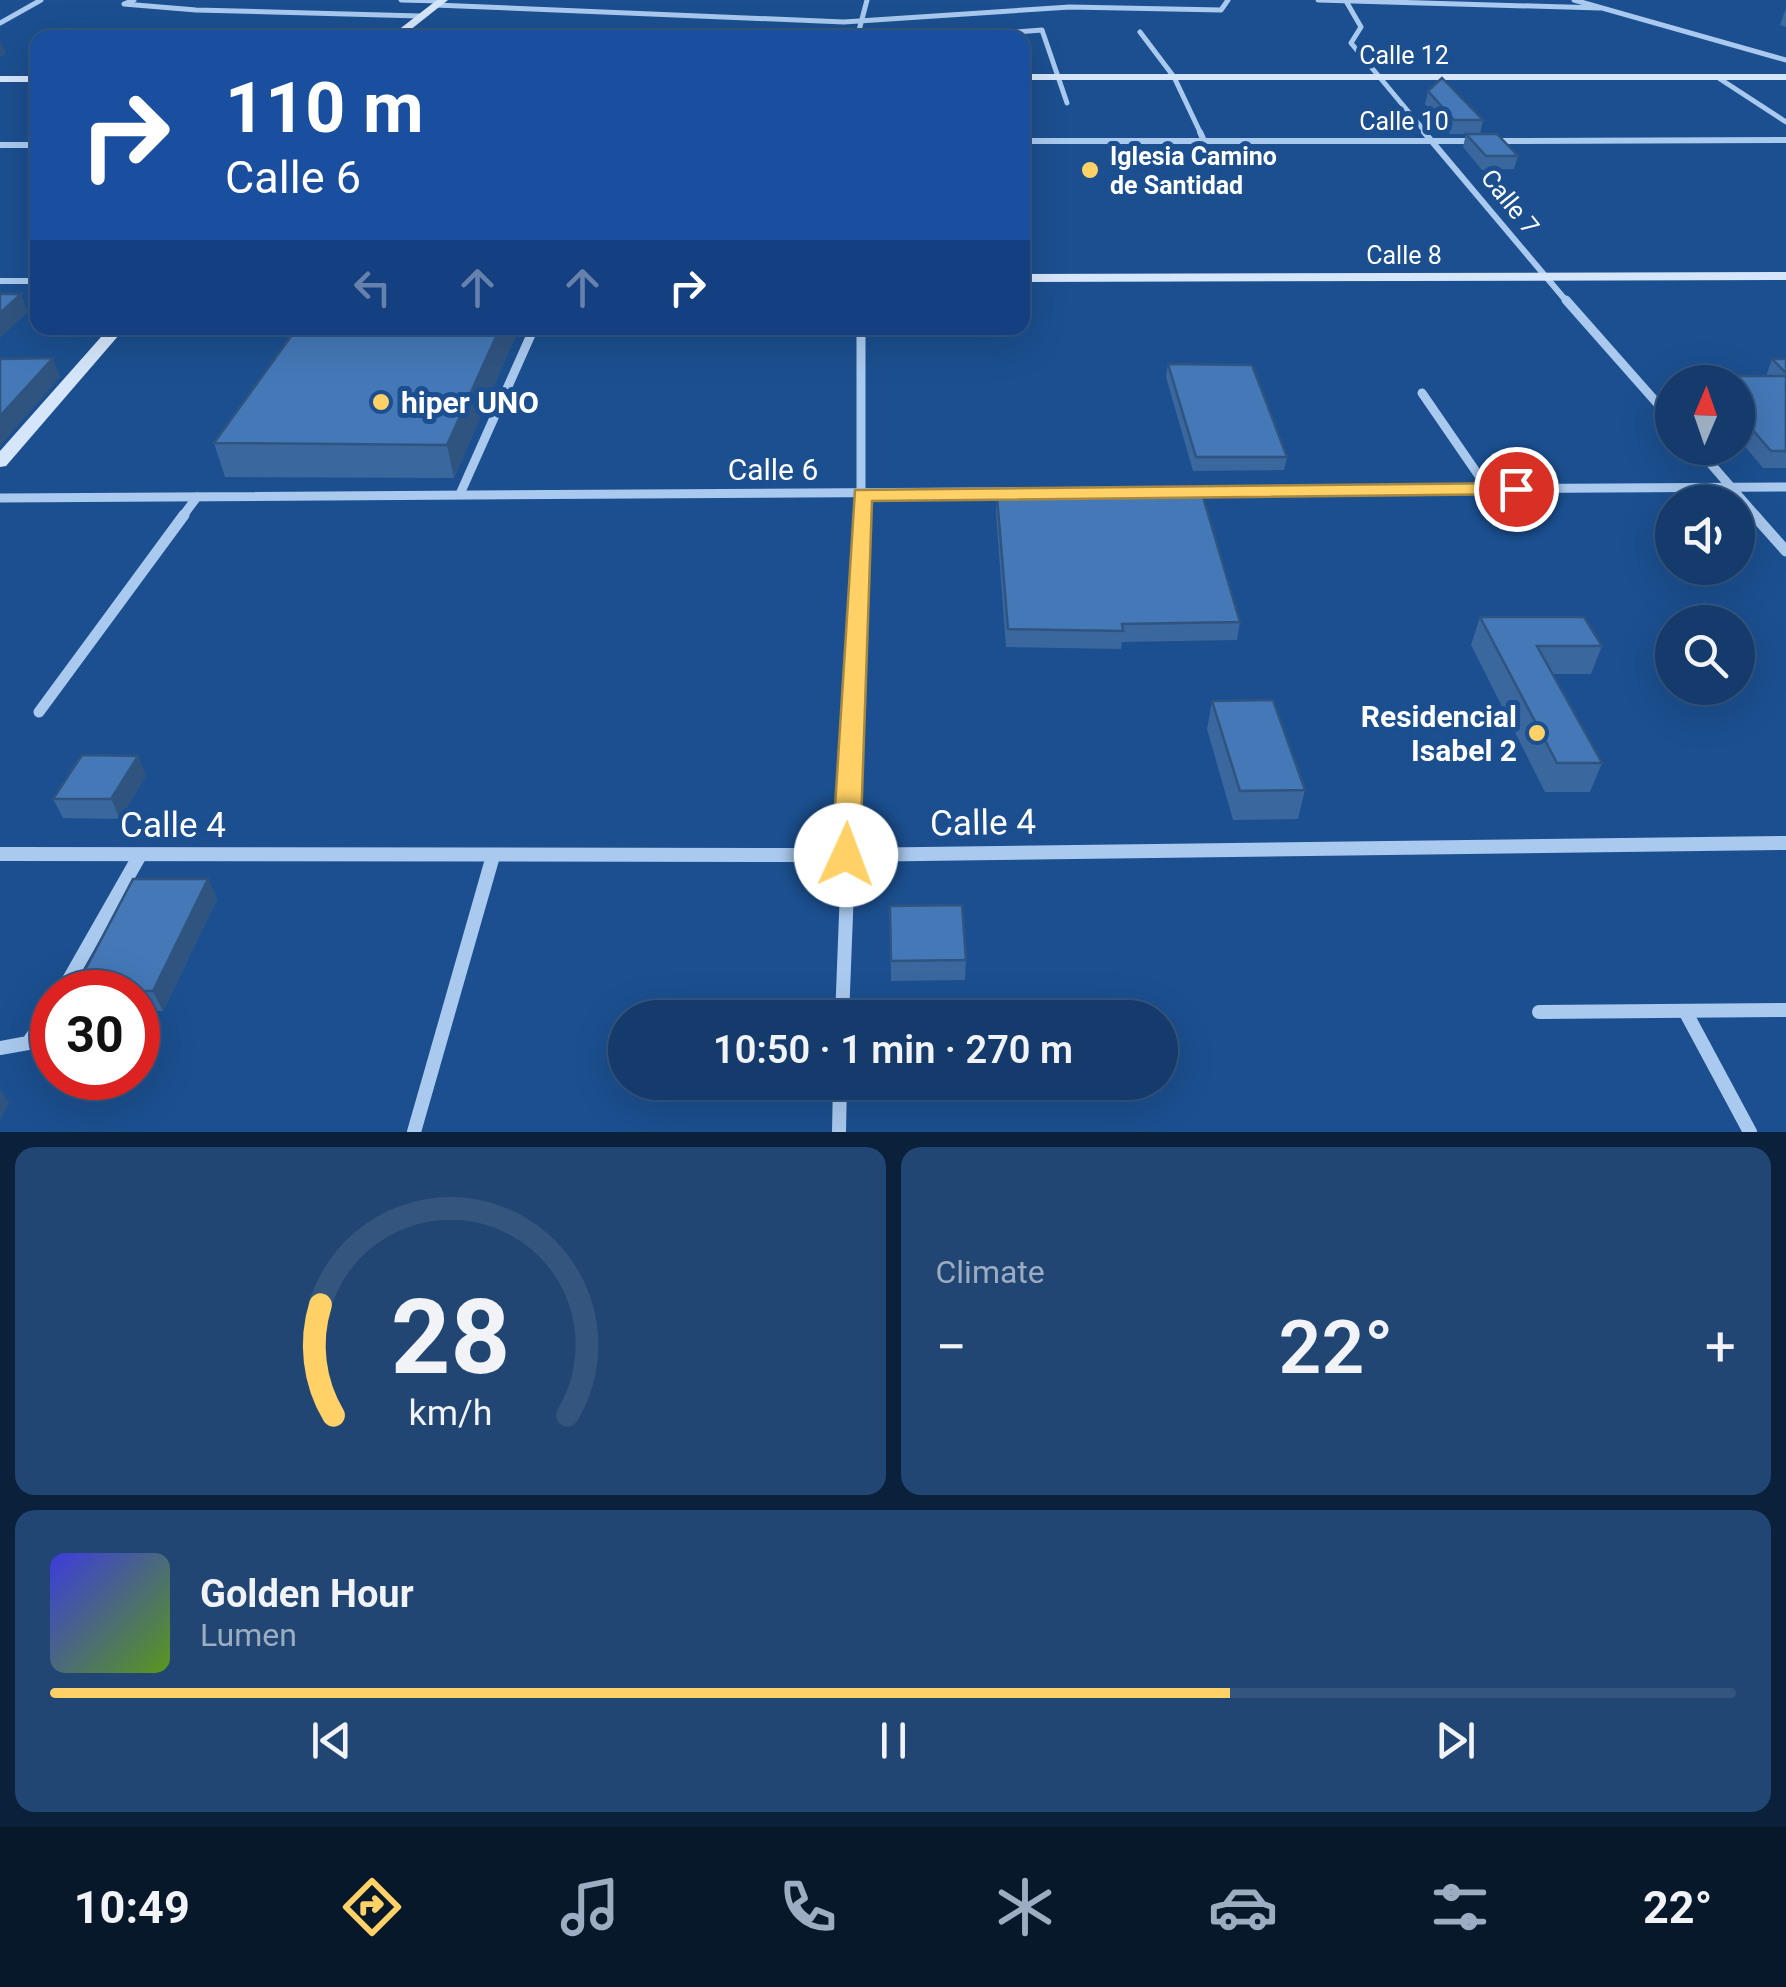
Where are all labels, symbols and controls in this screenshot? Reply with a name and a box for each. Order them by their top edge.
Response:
street label: Calle 12 [1359,41,1449,70]
text: 110 m [225,67,424,149]
icon: right [60,70,190,200]
street label: Calle 10 [1359,107,1449,136]
place label: Iglesia Camino de Santidad [1110,142,1277,200]
text: Calle 6 [225,151,361,204]
marker: Iglesia Camino de Santidad [1079,159,1101,181]
street label: Calle 7 [1475,164,1545,240]
street label: Calle 8 [1366,241,1442,270]
icon: left [345,260,400,315]
icon: ahead [450,260,505,315]
icon: ahead [555,260,610,315]
icon: right [660,260,715,315]
north arrow [1655,365,1755,465]
map controls [1655,365,1755,705]
place label: hiper UNO [401,385,539,420]
marker: hiper UNO [370,391,392,413]
pin [1474,447,1559,532]
street label: Calle 6 [728,452,818,487]
icon: arrive [1489,462,1544,517]
button: sound [1655,485,1755,585]
button: search [1655,605,1755,705]
place label: Residencial Isabel 2 [1361,699,1517,768]
marker: Residencial Isabel 2 [1526,722,1548,744]
street label: Calle 4 [930,802,1036,844]
position arrow [794,803,898,907]
street label: Calle 4 [120,805,226,846]
speed limit sign: 30 [30,970,160,1100]
text: 10:50 · 1 min · 270 m [713,1028,1073,1072]
text: Climate [936,1253,1045,1291]
text: 28 [391,1277,510,1398]
text: 22° [1279,1303,1393,1391]
text: − [936,1315,967,1379]
text: + [1705,1315,1736,1379]
text: km/h [408,1392,492,1434]
text: Golden Hour [200,1572,414,1616]
text: Lumen [200,1616,297,1654]
icon: previous [304,1713,359,1768]
icon: pause [866,1713,921,1768]
icon: next [1428,1713,1483,1768]
icon: directions [337,1872,407,1942]
icon: music [555,1872,625,1942]
icon: phone [773,1872,843,1942]
icon: climate [990,1872,1060,1942]
icon: car [1208,1872,1278,1942]
icon: filters [1425,1872,1495,1942]
text: 10:49 [74,1881,190,1934]
text: 22° [1643,1881,1712,1934]

